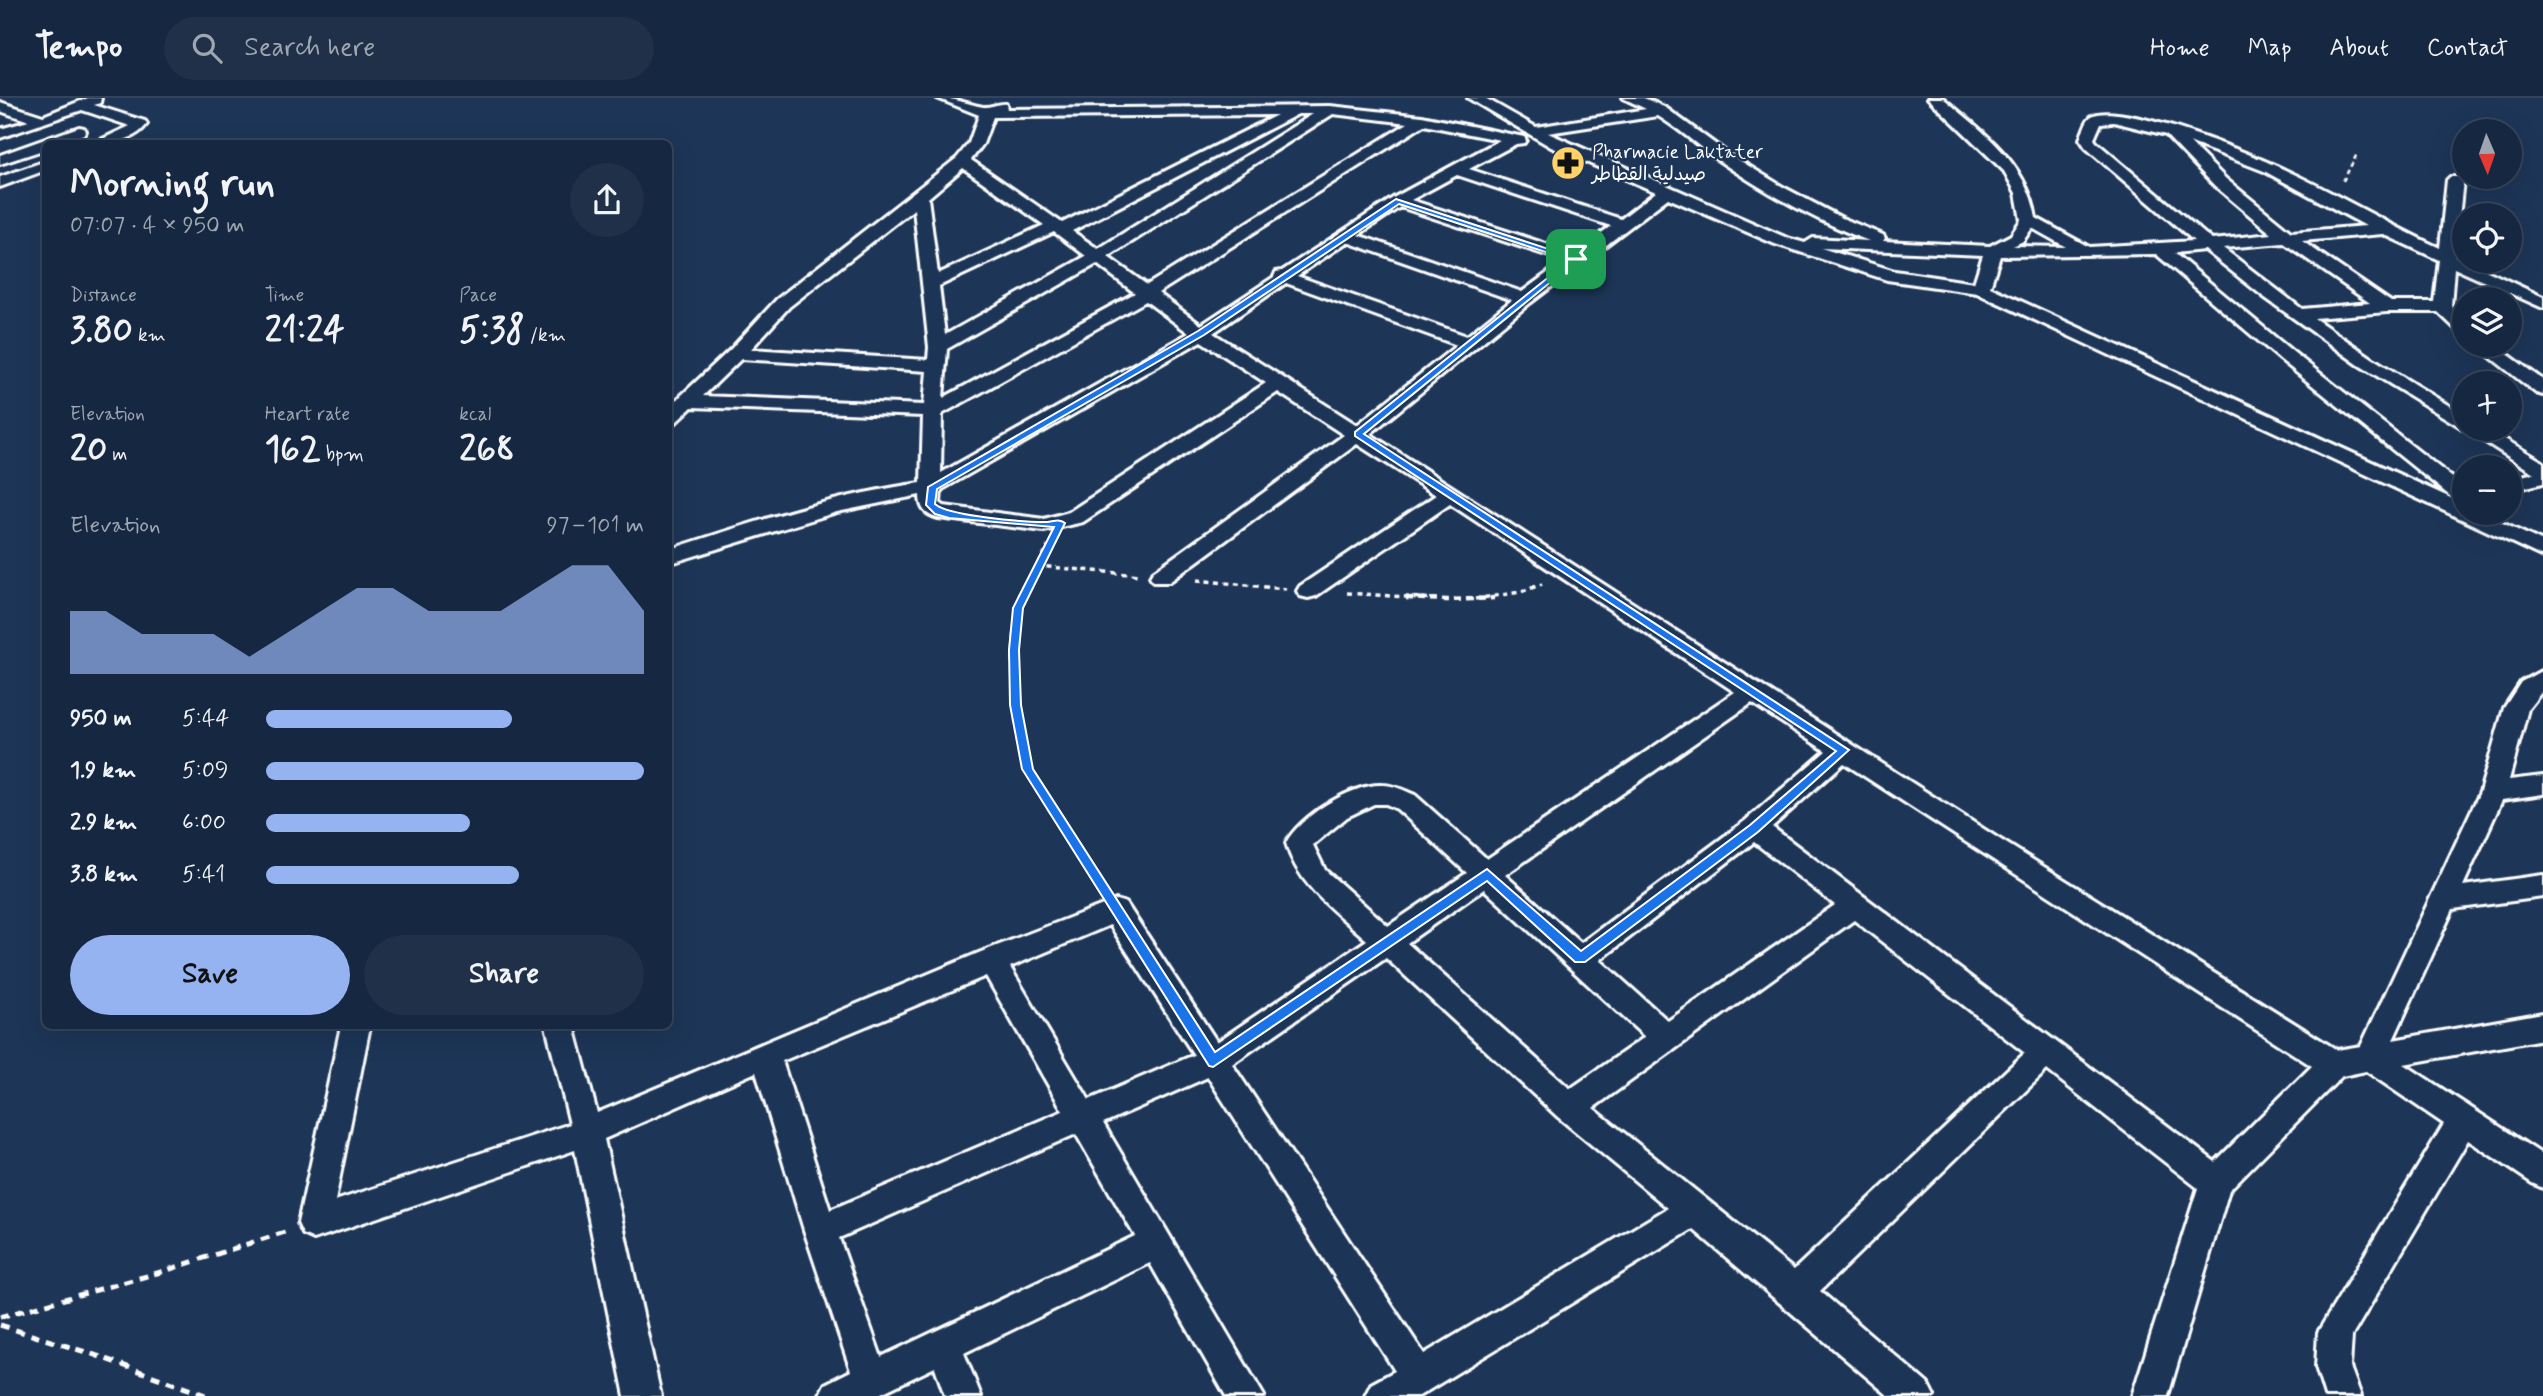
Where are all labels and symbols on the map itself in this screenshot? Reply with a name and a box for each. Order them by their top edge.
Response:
north arrow [2452,119,2522,189]
place label: Pharmacie Laktater صيدلية القطاطر [1590,140,1763,187]
pharmacy icon: Pharmacie Laktater صيدلية القطاطر [1549,144,1587,182]
pin [1546,229,1606,289]

